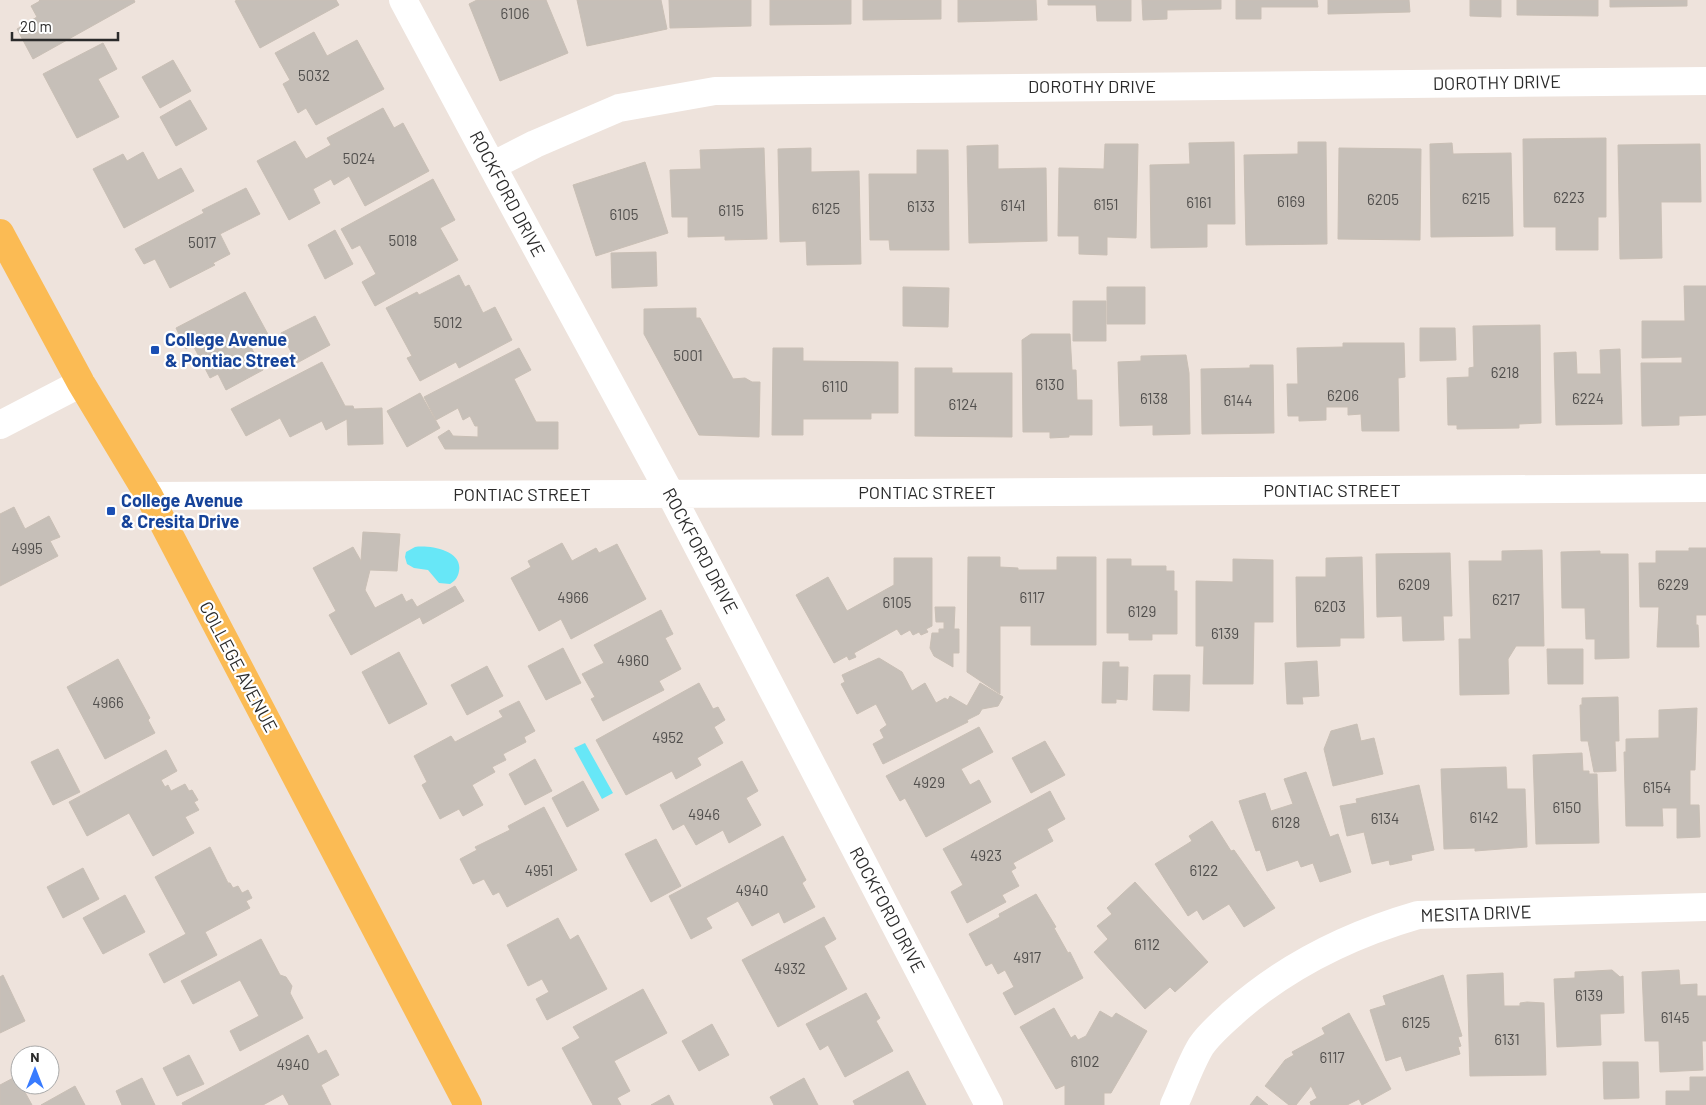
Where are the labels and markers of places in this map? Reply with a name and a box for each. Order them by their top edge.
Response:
place label: College Avenue & Pontiac Street [165,328,296,371]
marker: College Avenue & Pontiac Street [149,344,161,356]
place label: College Avenue & Cresita Drive [121,489,243,532]
marker: College Avenue & Cresita Drive [105,505,117,517]

